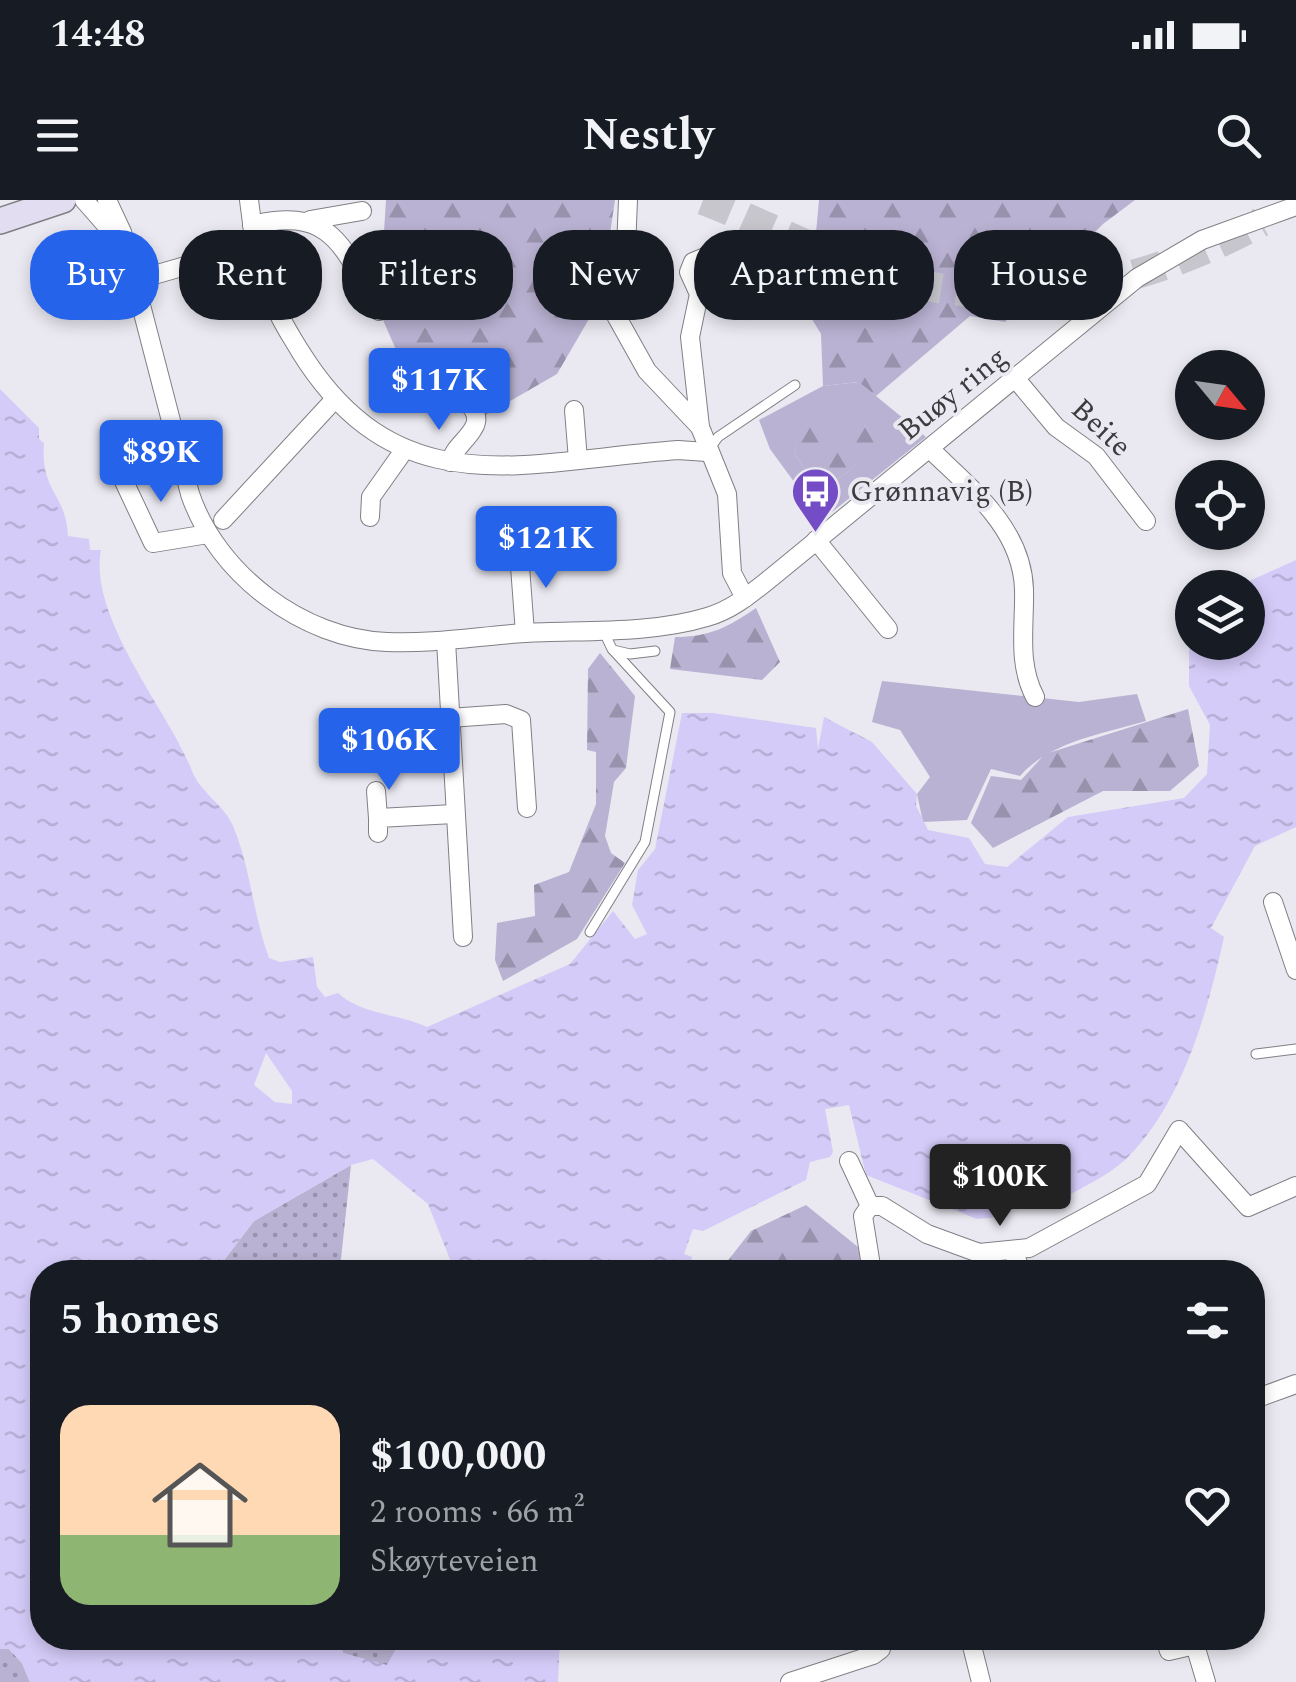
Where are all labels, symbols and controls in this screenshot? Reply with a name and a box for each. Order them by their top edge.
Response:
text: 14:48 [50,6,145,64]
text: Nestly [582,101,714,170]
icon: menu [30,108,85,163]
icon: search [1211,108,1266,163]
chip: Buy [30,230,159,320]
chip: Rent [179,230,322,320]
chip: Filters [342,230,513,320]
chip: New [533,230,674,320]
chip: Apartment [694,230,934,320]
chip: House [954,230,1123,320]
street label: Buøy ring [888,335,1018,453]
pin: $117K [369,348,509,433]
north arrow [1175,350,1265,440]
map controls [1175,350,1265,660]
text: $117K [391,356,487,405]
street label: Beite [1060,388,1142,468]
pin: $89K [102,420,220,505]
text: $89K [122,428,200,477]
button: locate [1175,460,1265,550]
bus stop icon: Grønnavig (B) [789,466,841,534]
place label: Grønnavig (B) [850,469,1033,515]
pin: $121K [476,506,616,591]
text: $121K [498,514,594,563]
button: layers [1175,570,1265,660]
pin: $106K [319,708,459,793]
text: $106K [341,716,437,765]
pin: $100K [930,1144,1070,1229]
text: $100K [952,1152,1048,1201]
text: 5 homes [60,1289,220,1352]
icon: filters [1180,1293,1235,1348]
text: $100,000 [370,1425,546,1488]
icon: home [140,1445,260,1565]
icon: heart [1180,1478,1235,1533]
text: 2 rooms · 66 m² [370,1488,584,1537]
text: Skøyteveien [370,1537,539,1586]

